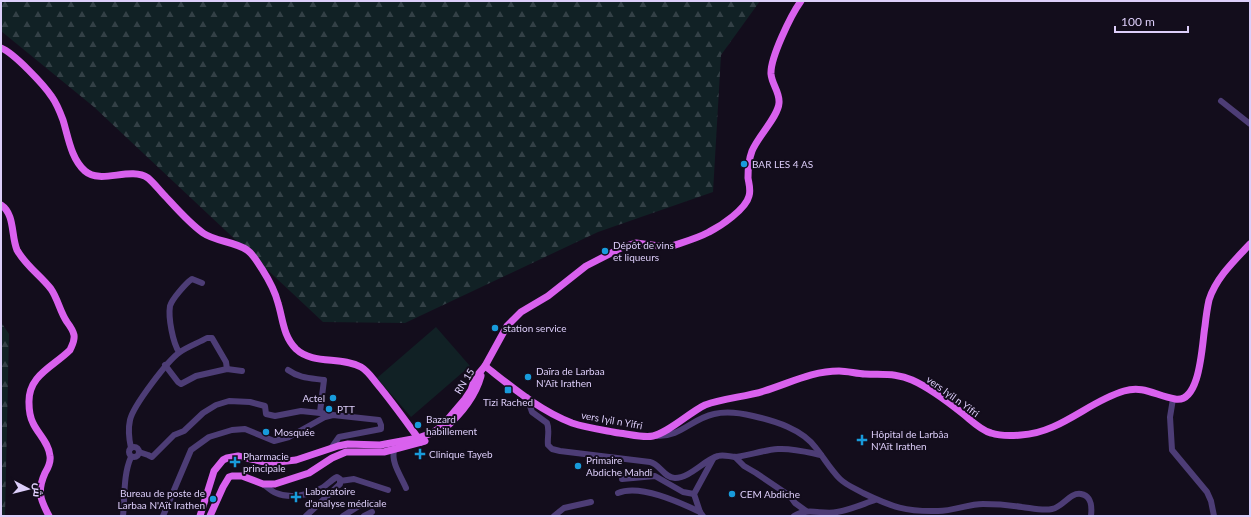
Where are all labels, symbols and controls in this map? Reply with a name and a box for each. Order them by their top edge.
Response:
scale bar [1115,8,1188,34]
text: 100 m [1121,14,1155,29]
place label: BAR LES 4 AS [752,158,813,170]
marker: BAR LES 4 AS [739,159,749,169]
place label: Dépôt de vins et liqueurs [613,239,674,263]
marker: Dépôt de vins et liqueurs [600,246,610,256]
place label: station service [503,322,567,334]
marker: station service [490,323,500,333]
place label: Daïra de Larbaa N'Aït Irathen [536,365,605,389]
street label: RN 15 [451,366,477,396]
marker: Daïra de Larbaa N'Aït Irathen [523,372,533,382]
street label: vers Iγil n Yifri [924,373,982,419]
marker: Tizi Rached [503,385,513,395]
place label: Actel [302,392,325,404]
marker: Actel [328,393,338,403]
place label: Tizi Rached [483,396,533,408]
place label: PTT [337,403,355,415]
marker: PTT [324,404,334,414]
street label: vers Iγil n Yifri [580,409,644,431]
place label: Bazard habillement [426,413,478,437]
marker: Bazard habillement [413,420,423,430]
place label: Mosquée [274,426,315,438]
marker: Mosquée [261,427,271,437]
place label: Hôpital de Larbâa N'Aït Irathen [871,428,948,452]
marker: Hôpital de Larbâa N'Aït Irathen [856,434,868,446]
marker: Clinique Tayeb [414,448,426,460]
place label: Clinique Tayeb [429,448,493,460]
place label: Pharmacie principale [243,450,289,474]
place label: Primaire Abdiche Mahdi [586,454,652,478]
marker: Pharmacie principale [230,457,240,467]
marker: Primaire Abdiche Mahdi [573,461,583,471]
north arrow [8,469,48,509]
text: ش [30,482,46,498]
place label: Laboratoire d'analyse médicale [305,485,387,509]
place label: Bureau de poste de Larbaa N'Aït Irathen [118,487,205,511]
place label: CEM Abdiche [740,488,800,500]
marker: CEM Abdiche [727,489,737,499]
marker: Laboratoire d'analyse médicale [290,491,302,503]
marker: Bureau de poste de Larbaa N'Aït Irathen [208,494,218,504]

